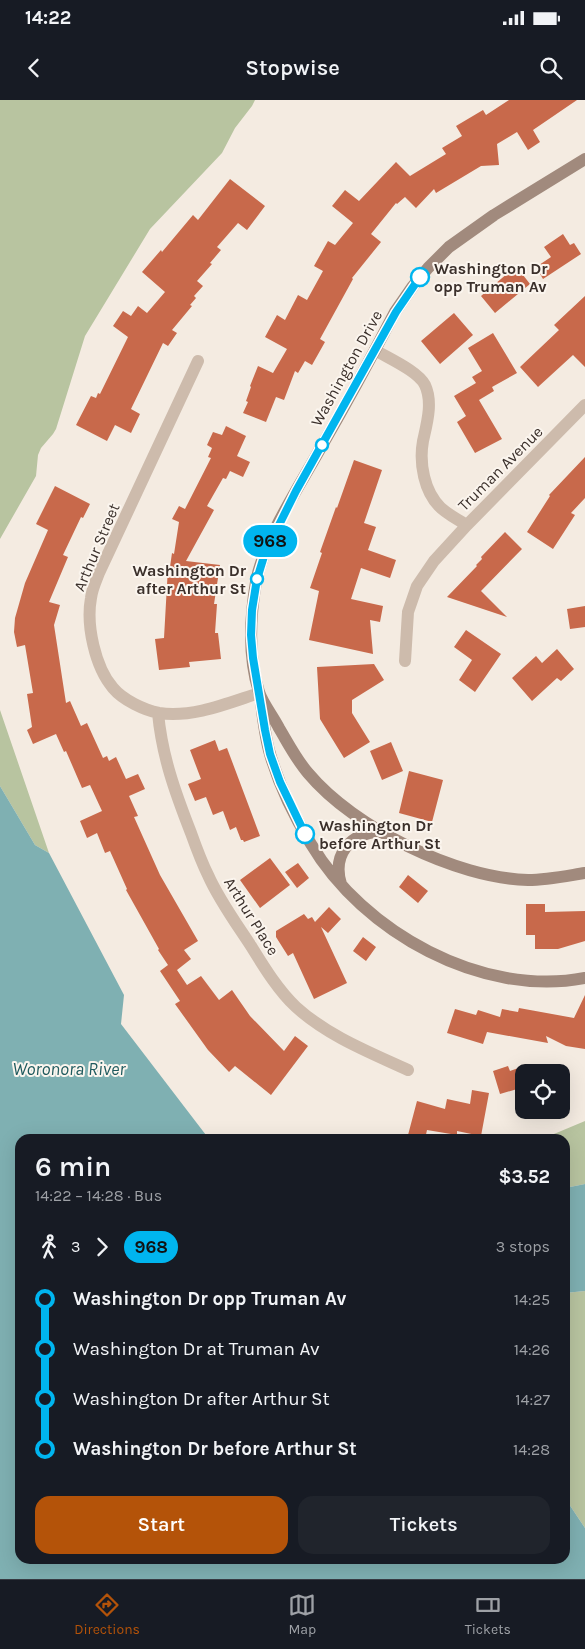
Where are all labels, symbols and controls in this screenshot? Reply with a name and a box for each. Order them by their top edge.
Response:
text: 14:22 [25,7,71,29]
icon: back [20,54,48,82]
icon: search [537,54,565,82]
text: Stopwise [245,55,340,81]
place label: Washington Dr opp Truman Av [434,259,548,296]
marker: Washington Dr opp Truman Av [410,267,430,287]
street label: Washington Drive [307,307,386,430]
street label: Truman Avenue [454,422,547,515]
unlabelled marker [315,438,329,452]
street label: Arthur Street [69,500,124,594]
line badge: 968 [241,525,299,557]
text: 968 [253,530,287,552]
place label: Washington Dr after Arthur St [133,561,247,598]
marker: Washington Dr after Arthur St [250,572,264,586]
place label: Washington Dr before Arthur St [319,816,441,853]
marker: Washington Dr before Arthur St [295,824,315,844]
street label: Arthur Place [220,874,283,959]
water label: Woronora River [13,1058,126,1080]
map controls [515,1064,570,1119]
button: locate [515,1064,570,1119]
text: 6 min [35,1150,111,1183]
text: $3.52 [498,1166,550,1188]
text: 14:22 – 14:28 · Bus [35,1186,162,1205]
icon: walk [35,1233,63,1261]
icon: forward [88,1233,116,1261]
text: 968 [134,1236,168,1258]
text: 3 [71,1237,80,1256]
text: 3 stops [496,1237,550,1256]
text: Washington Dr opp Truman Av [73,1288,346,1310]
text: 14:25 [514,1290,550,1309]
text: Washington Dr at Truman Av [73,1338,319,1360]
text: 14:26 [514,1340,550,1359]
text: Washington Dr after Arthur St [73,1388,330,1410]
text: 14:27 [515,1390,550,1409]
text: Washington Dr before Arthur St [73,1438,357,1460]
text: 14:28 [513,1440,550,1459]
button: Start [35,1496,288,1554]
button: Tickets [298,1496,550,1554]
tab: Directions [74,1591,140,1638]
tab: Map [288,1591,316,1638]
tab: Tickets [465,1591,511,1638]

